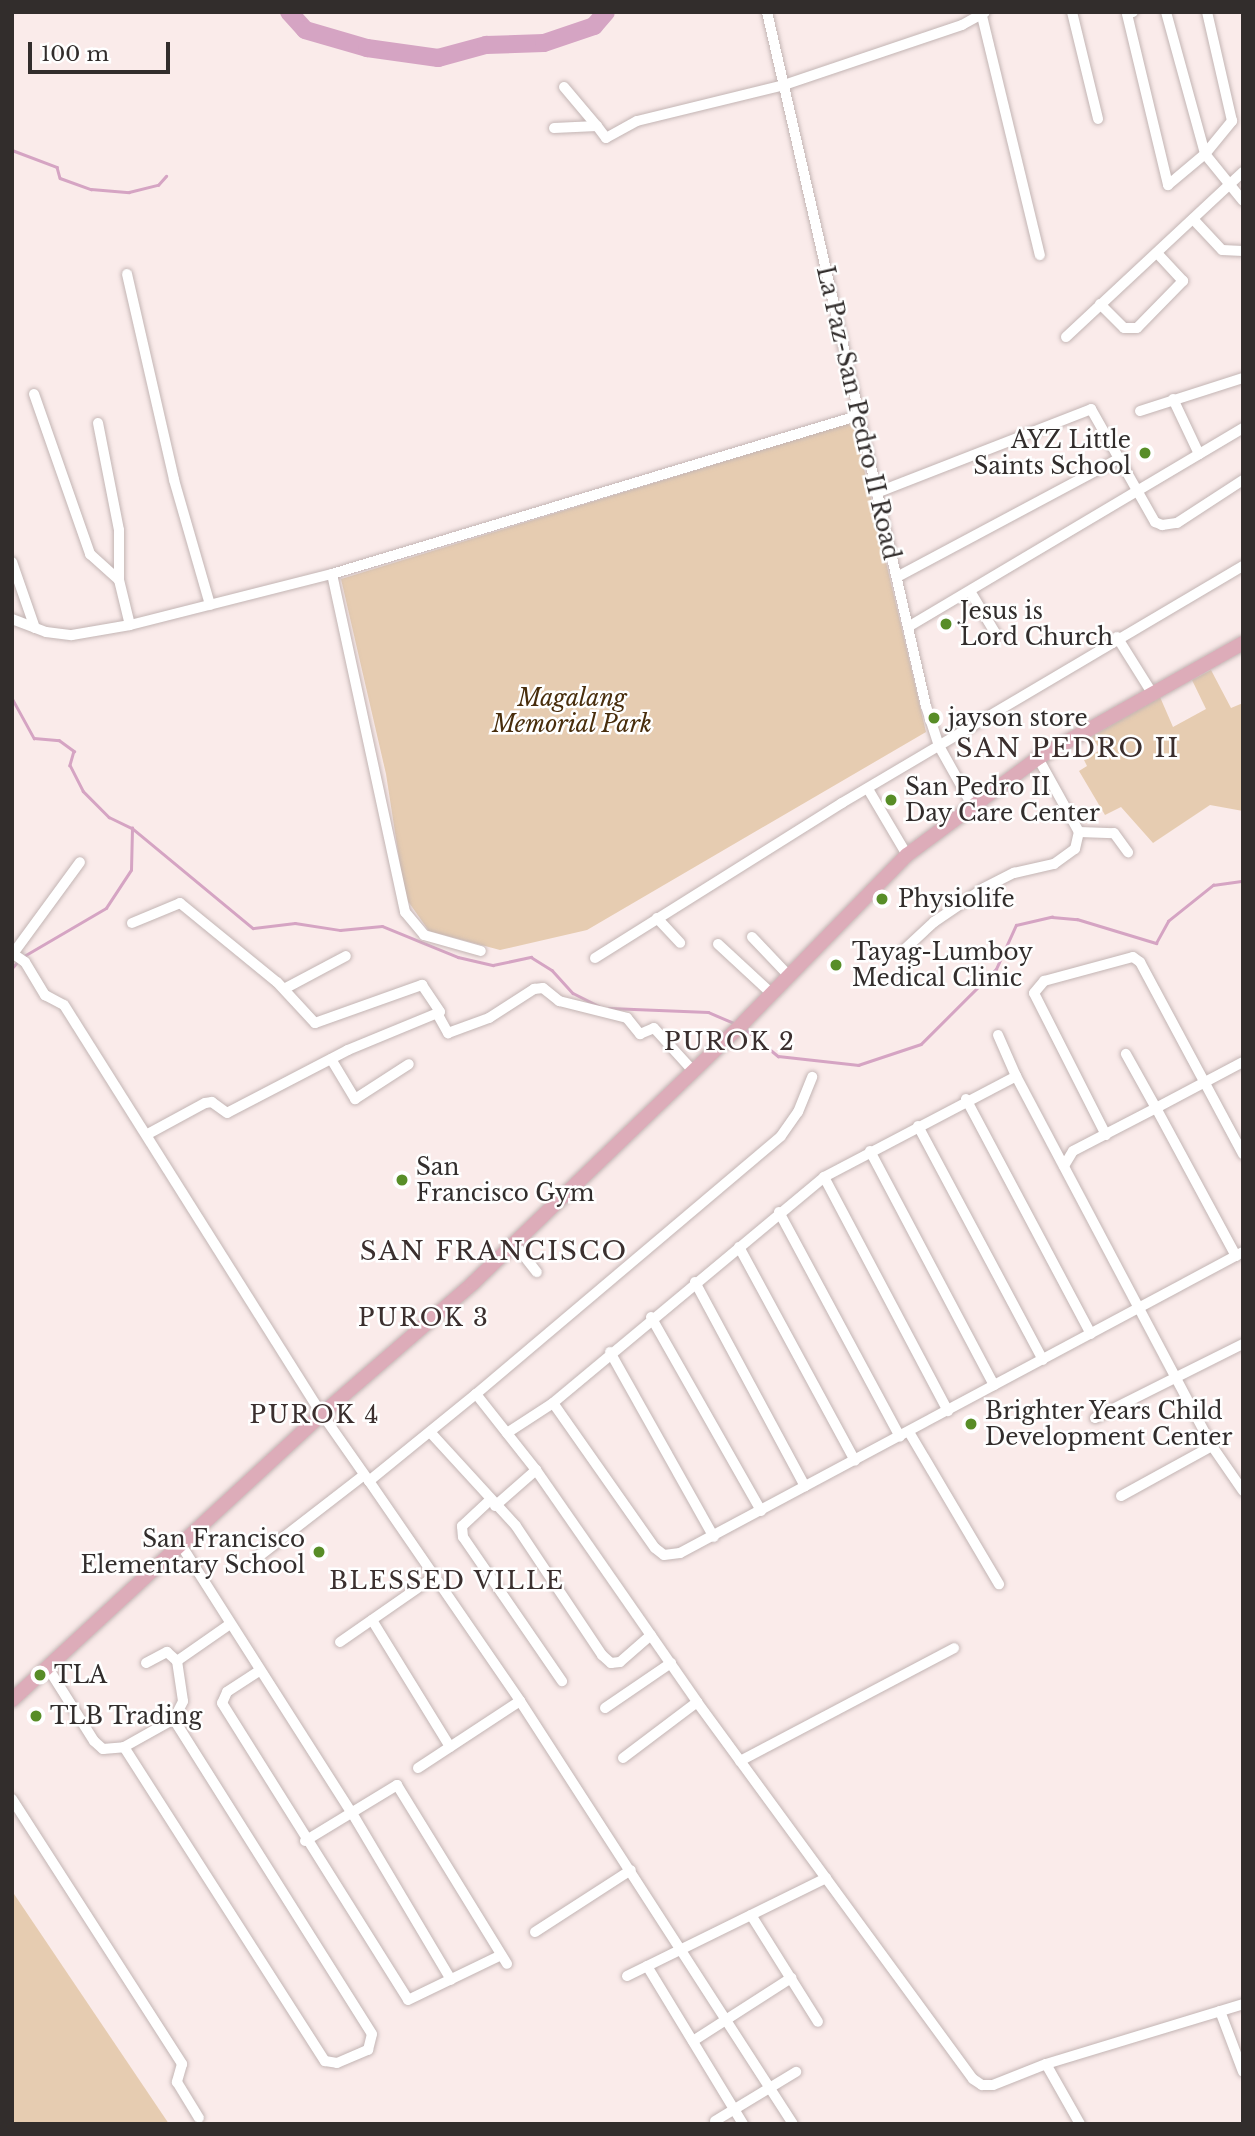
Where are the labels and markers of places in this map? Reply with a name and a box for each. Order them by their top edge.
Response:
place label: AYZ Little Saints School [973,426,1131,480]
marker: AYZ Little Saints School [1137,445,1153,461]
place label: Jesus is Lord Church [960,597,1113,651]
marker: Jesus is Lord Church [938,616,954,632]
place label: jayson store [948,704,1088,732]
marker: jayson store [926,710,942,726]
place label: San Pedro II Day Care Center [905,773,1101,827]
marker: San Pedro II Day Care Center [883,792,899,808]
place label: Physiolife [898,885,1015,913]
marker: Physiolife [872,889,892,909]
place label: Tayag-Lumboy Medical Clinic [852,938,1033,992]
marker: Tayag-Lumboy Medical Clinic [826,955,846,975]
place label: San Francisco Gym [416,1153,594,1207]
marker: San Francisco Gym [394,1172,410,1188]
place label: Brighter Years Child Development Center [985,1397,1232,1451]
marker: Brighter Years Child Development Center [963,1416,979,1432]
place label: San Francisco Elementary School [80,1525,305,1579]
marker: San Francisco Elementary School [311,1544,327,1560]
place label: TLA [54,1661,107,1689]
marker: TLA [32,1667,48,1683]
place label: TLB Trading [50,1702,203,1730]
marker: TLB Trading [28,1708,44,1724]

